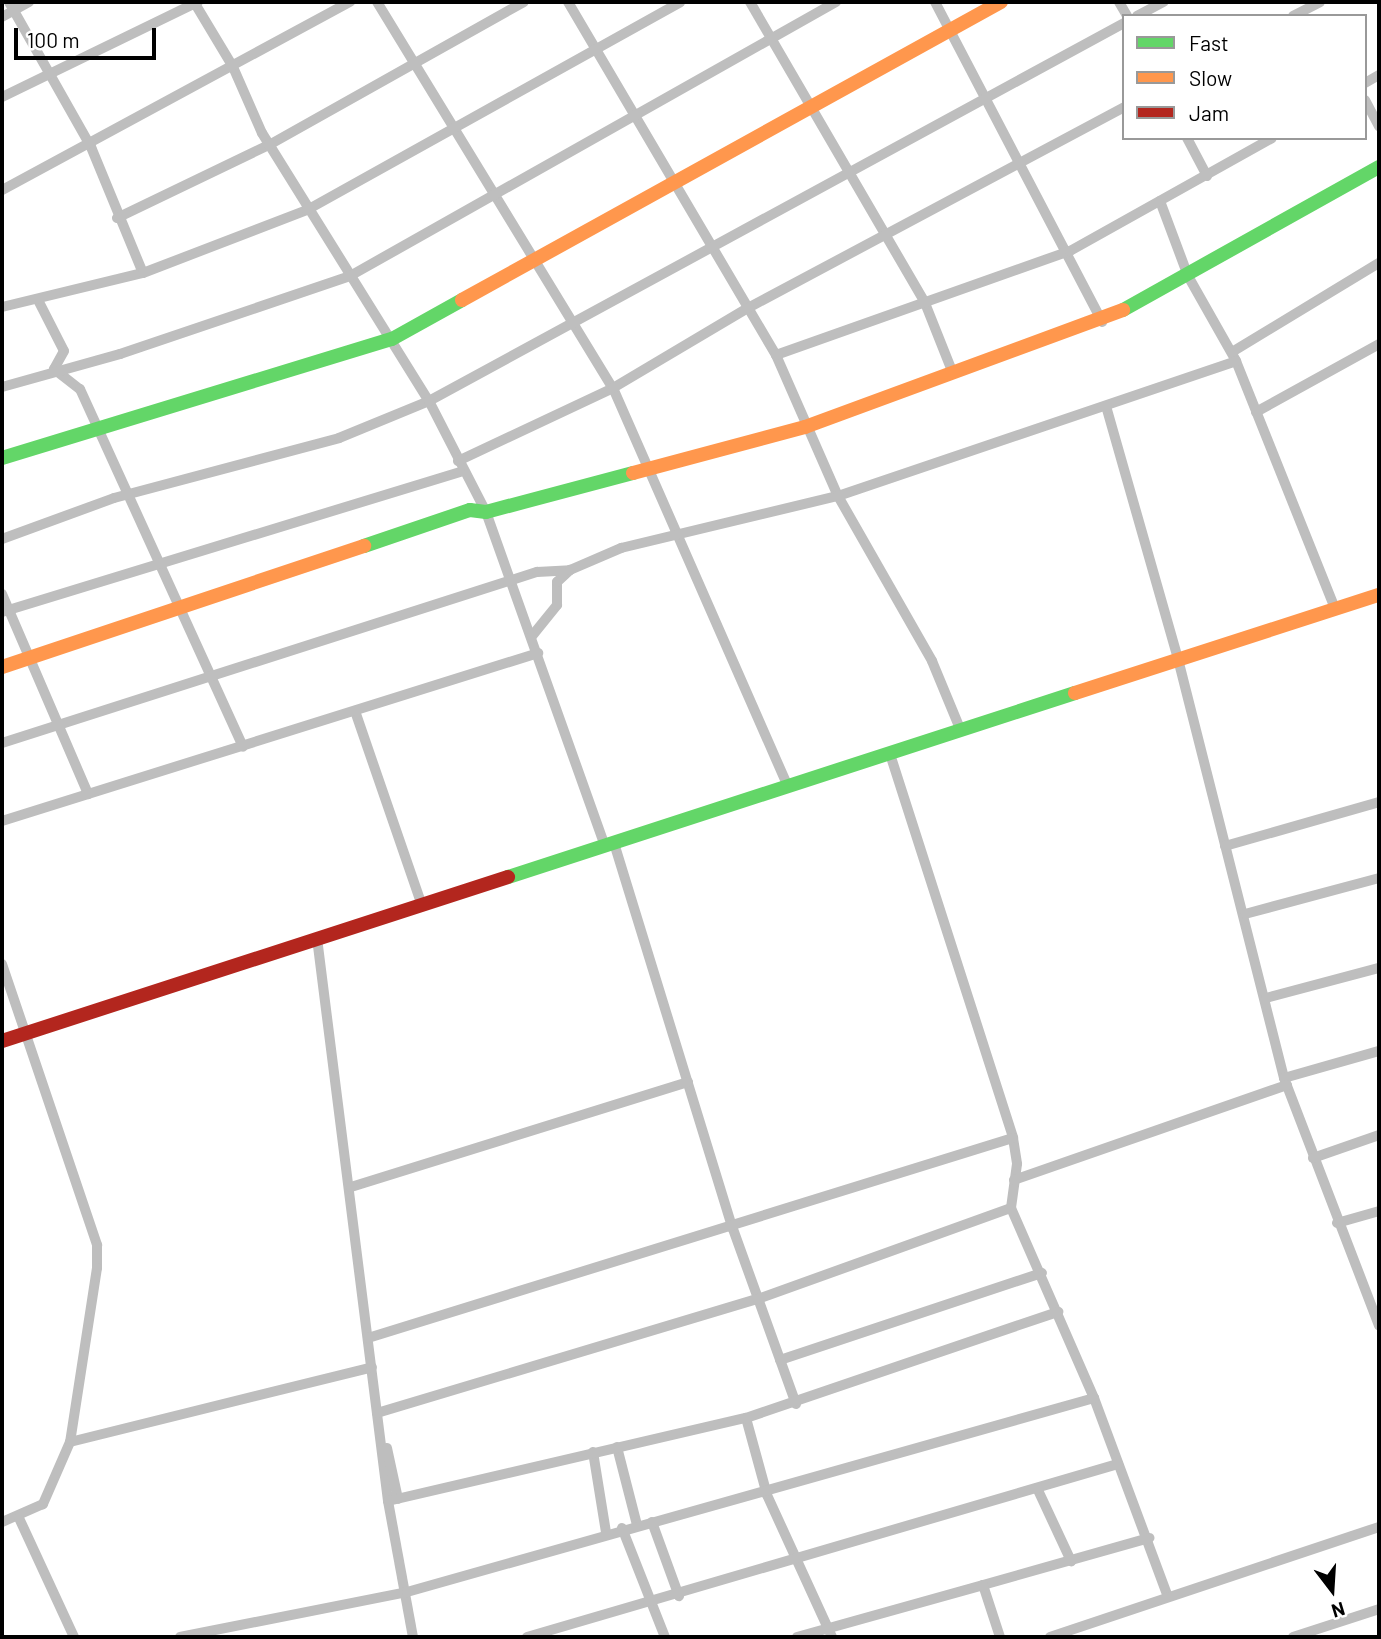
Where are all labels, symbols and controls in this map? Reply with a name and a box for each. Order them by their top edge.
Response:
scale bar [18,14,159,58]
legend [1122,14,1367,140]
text: 100 m [27,27,80,52]
text: Fast [1189,30,1229,55]
text: Slow [1189,65,1232,90]
text: Jam [1189,100,1229,125]
north arrow [1297,1555,1367,1625]
text: N [1329,1598,1348,1623]

